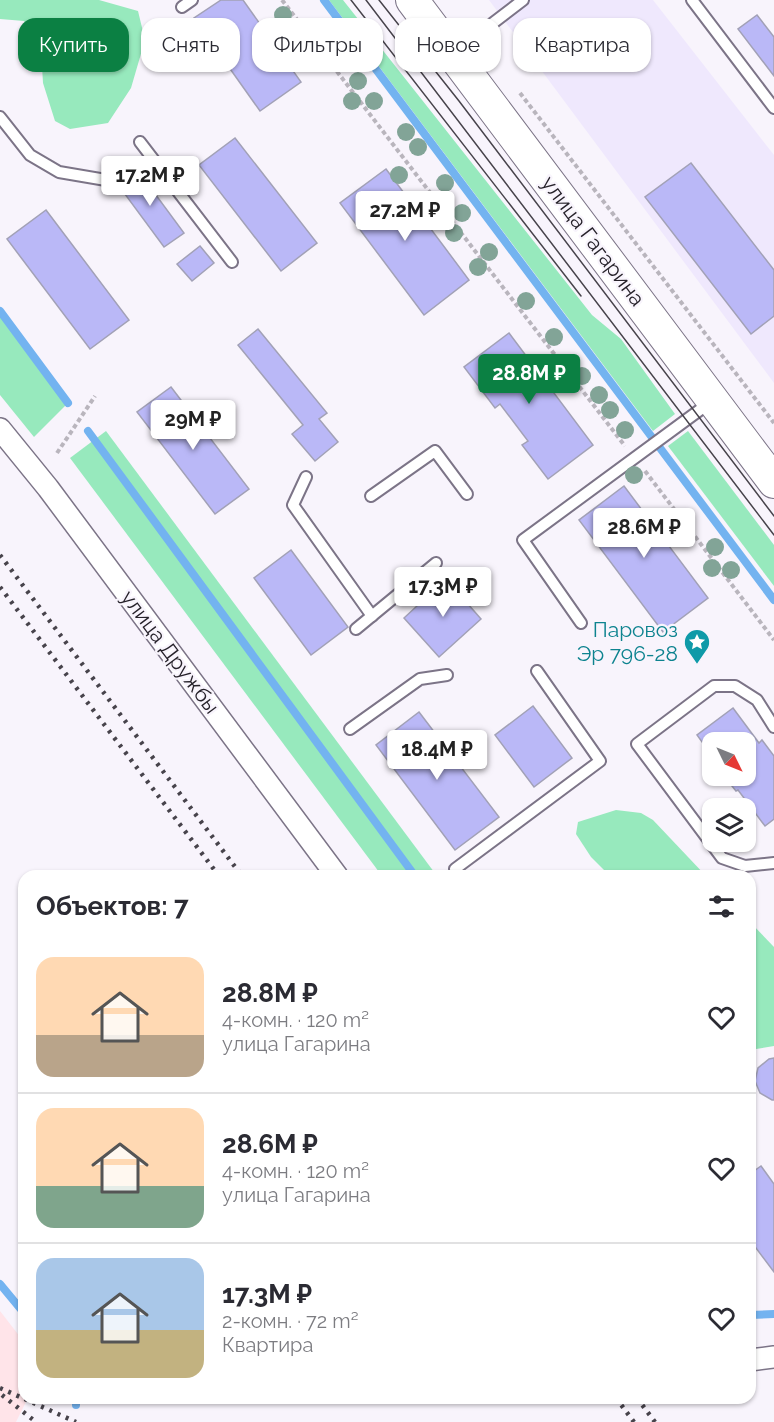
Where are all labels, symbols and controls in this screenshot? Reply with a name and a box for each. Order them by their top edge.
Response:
chip: Купить [18,18,129,72]
chip: Снять [141,18,240,72]
chip: Фильтры [252,18,383,72]
chip: Новое [395,18,501,72]
chip: Квартира [513,18,651,72]
pin: 17.2M ₽ [95,156,205,207]
text: 17.2M ₽ [115,163,185,187]
street label: улица Гагарина [536,171,650,311]
pin: 27.2M ₽ [350,191,460,242]
text: 27.2M ₽ [370,198,440,222]
pin: 28.8M ₽ [474,354,584,405]
text: 28.8M ₽ [492,361,566,385]
pin: 29M ₽ [151,400,235,451]
text: 29M ₽ [165,407,221,431]
pin: 28.6M ₽ [589,508,699,559]
text: 28.6M ₽ [607,515,681,539]
pin: 17.3M ₽ [388,567,498,618]
text: 17.3M ₽ [408,574,478,598]
street label: улица Дружбы [116,585,225,718]
place label: Паровоз Эр 796-28 [576,617,678,666]
place icon: Паровоз Эр 796-28 [682,627,712,665]
pin: 18.4M ₽ [382,730,492,781]
north arrow [702,732,756,786]
map controls [702,732,756,852]
text: 18.4M ₽ [401,737,473,761]
button: layers [702,798,756,852]
icon: filters [705,890,738,923]
text: Объектов: 7 [36,891,189,921]
text: 28.8M ₽ [222,978,318,1008]
icon: home [84,981,156,1053]
icon: heart [705,1001,738,1034]
text: 4-комн. · 120 m² [222,1008,369,1032]
text: улица Гагарина [222,1032,371,1056]
text: 28.6M ₽ [222,1129,318,1159]
icon: home [84,1132,156,1204]
icon: heart [705,1152,738,1185]
text: 4-комн. · 120 m² [222,1159,369,1183]
text: улица Гагарина [222,1183,371,1207]
text: 17.3M ₽ [222,1279,312,1309]
icon: home [84,1282,156,1354]
icon: heart [705,1302,738,1335]
text: 2-комн. · 72 m² [222,1309,358,1333]
text: Квартира [222,1333,313,1357]

